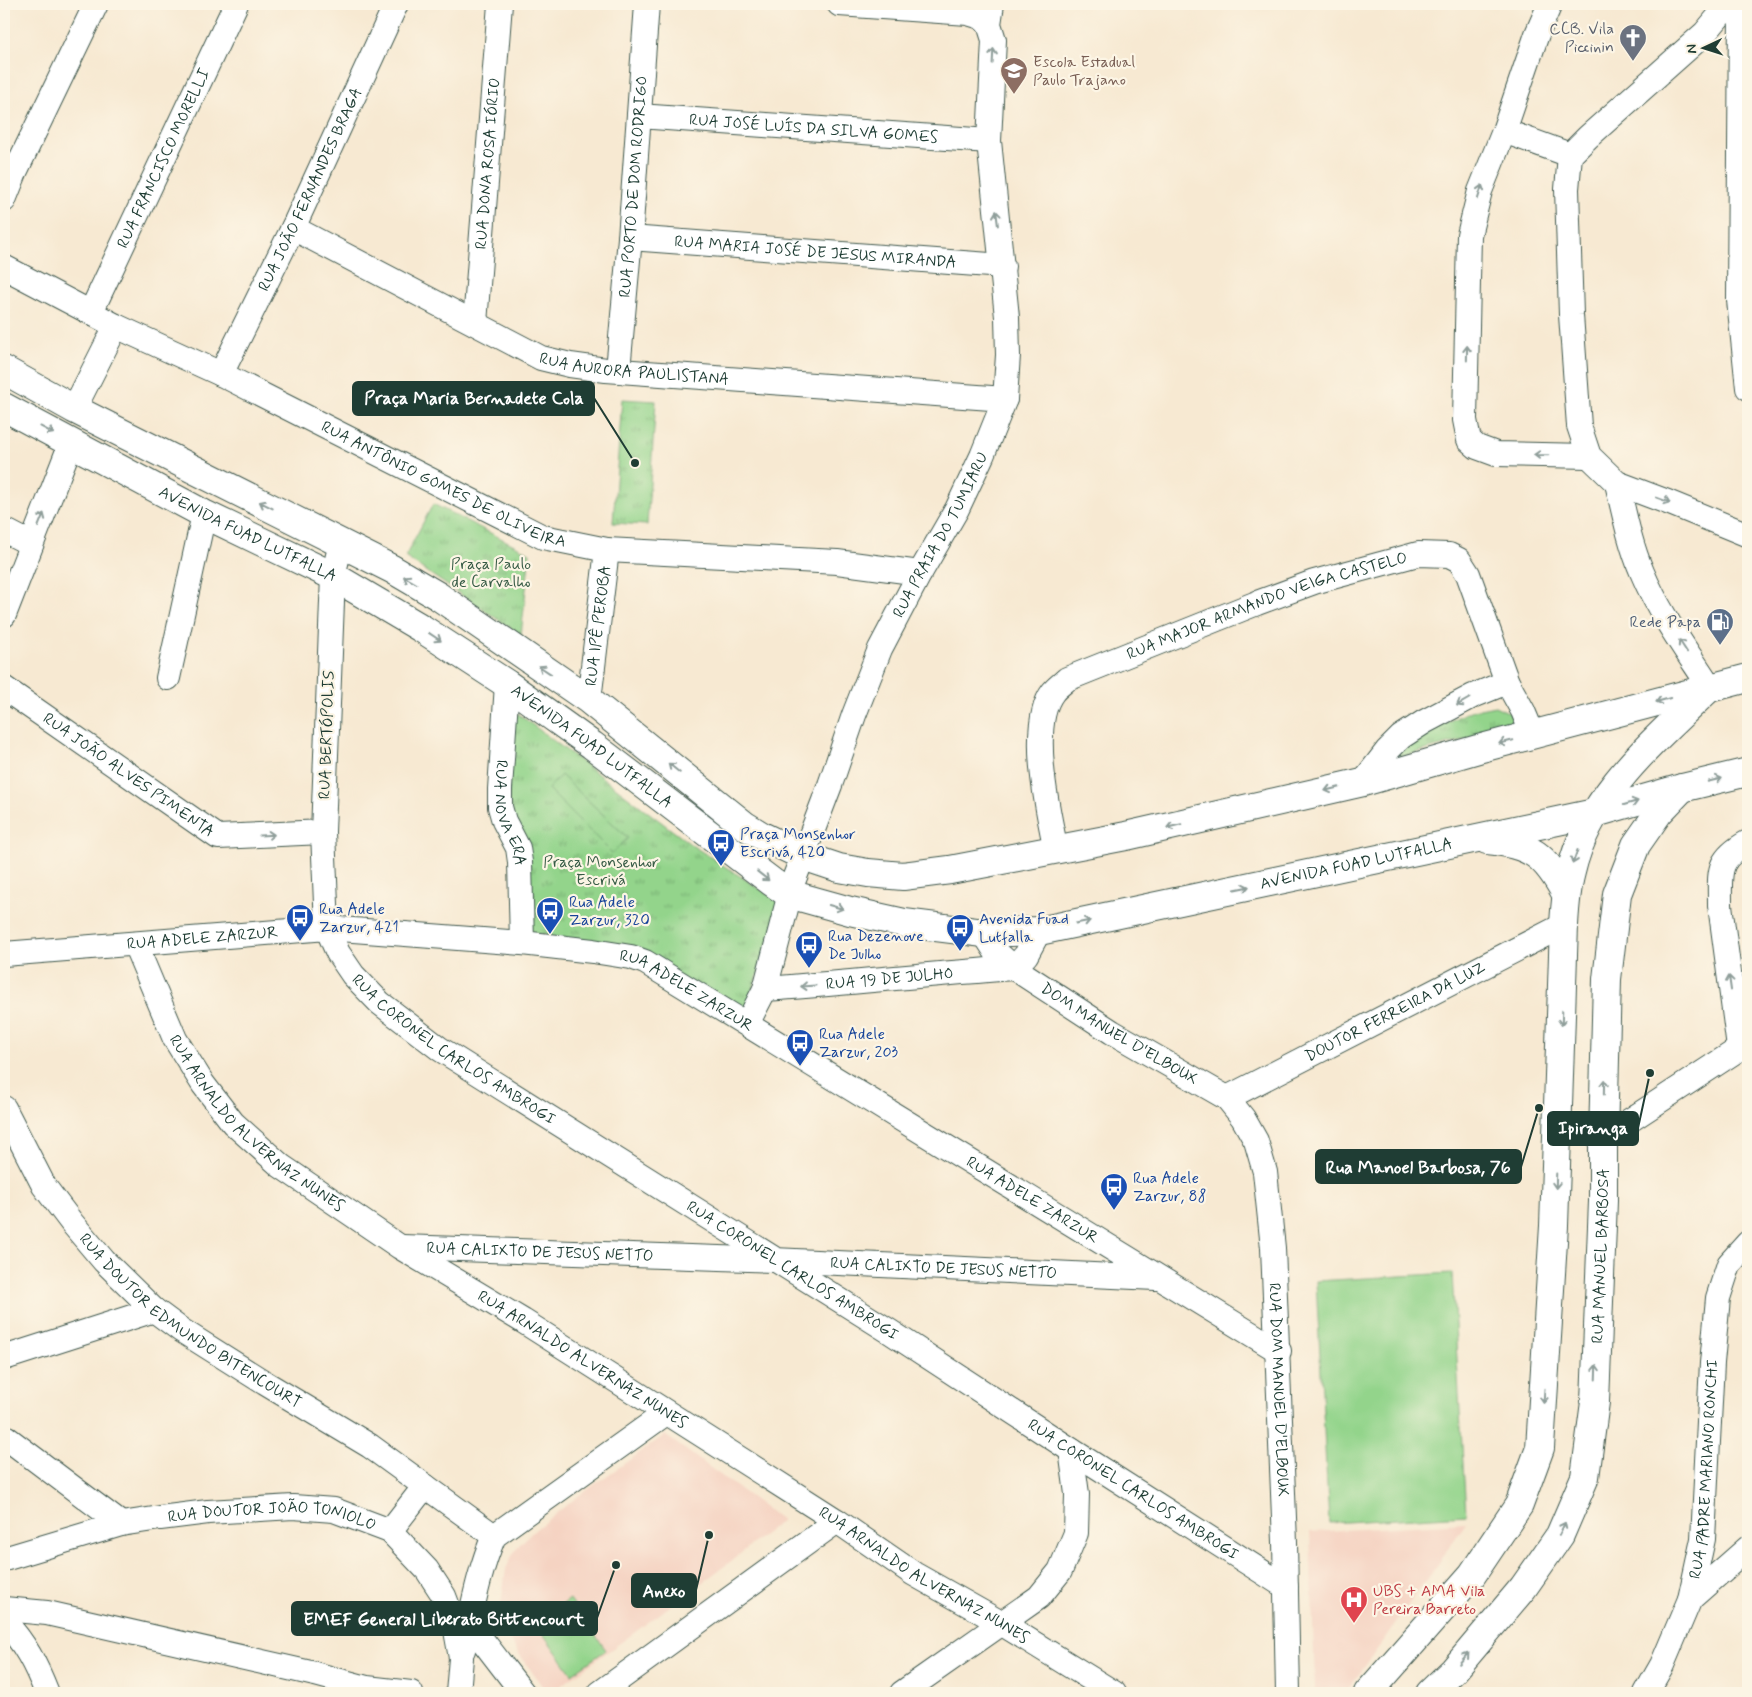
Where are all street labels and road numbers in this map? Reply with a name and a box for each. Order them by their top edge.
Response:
street label: RUA FRANCISCO MORELLI [112,65,215,252]
street label: RUA PORTO DE DOM RODRIGO [614,75,652,298]
street label: RUA DONA ROSA IÓRIO [470,77,505,250]
street label: RUA JOÃO FERNANDES BRAGA [253,84,367,295]
street label: RUA JOSÉ LUÍS DA SILVA GOMES [688,109,939,148]
street label: RUA MARIA JOSÉ DE JESUS MIRANDA [674,231,957,273]
street label: RUA AURORA PAULISTANA [537,347,730,389]
street label: RUA ANTÔNIO GOMES DE OLIVEIRA [318,416,568,552]
street label: RUA PRAIA DO TUMIARU [888,448,993,621]
street label: AVENIDA FUAD LUTFALLA [155,481,340,587]
street label: RUA MAJOR ARMANDO VEIGA CASTELO [1124,547,1410,665]
street label: RUA IPÊ PEROBA [580,564,616,687]
street label: RUA BERTÓPOLIS [314,670,340,800]
street label: AVENIDA FUAD LUTFALLA [507,680,677,813]
street label: RUA JOÃO ALVES PIMENTA [39,708,219,842]
street label: RUA NOVA ERA [489,759,531,867]
street label: AVENIDA FUAD LUTFALLA [1258,833,1454,894]
street label: RUA ADELE ZARZUR [126,921,279,955]
street label: RUA ADELE ZARZUR [618,945,757,1036]
street label: DOUTOR FERREIRA DA LUZ [1301,957,1489,1067]
street label: RUA 19 DE JULHO [825,962,954,995]
street label: RUA CORONEL CARLOS AMBROGI [347,970,560,1129]
street label: DOM MANUEL D'ELBOUX [1037,978,1202,1090]
street label: RUA ARNALDO ALVERNAZ NUNES [164,1031,348,1217]
street label: RUA ADELE ZARZUR [962,1151,1102,1248]
street label: RUA MANUEL BARBOSA [1587,1168,1614,1344]
street label: RUA CORONEL CARLOS AMBROGI [683,1196,903,1345]
street label: RUA DOUTOR EDMUNDO BITENCOURT [75,1229,305,1413]
street label: RUA CALIXTO DE JESUS NETTO [426,1237,654,1266]
street label: RUA CALIXTO DE JESUS NETTO [830,1252,1058,1284]
street label: RUA DOM MANUEL D'ELBOUX [1264,1282,1294,1497]
street label: RUA ARNALDO ALVERNAZ NUNES [474,1286,691,1433]
street label: RUA PADRE MARIANO RONCHI [1684,1359,1723,1581]
street label: RUA CORONEL CARLOS AMBROGI [1024,1414,1243,1565]
street label: RUA DOUTOR JOÃO TONIOLO [167,1496,379,1535]
street label: RUA ARNALDO ALVERNAZ NUNES [815,1502,1033,1648]

